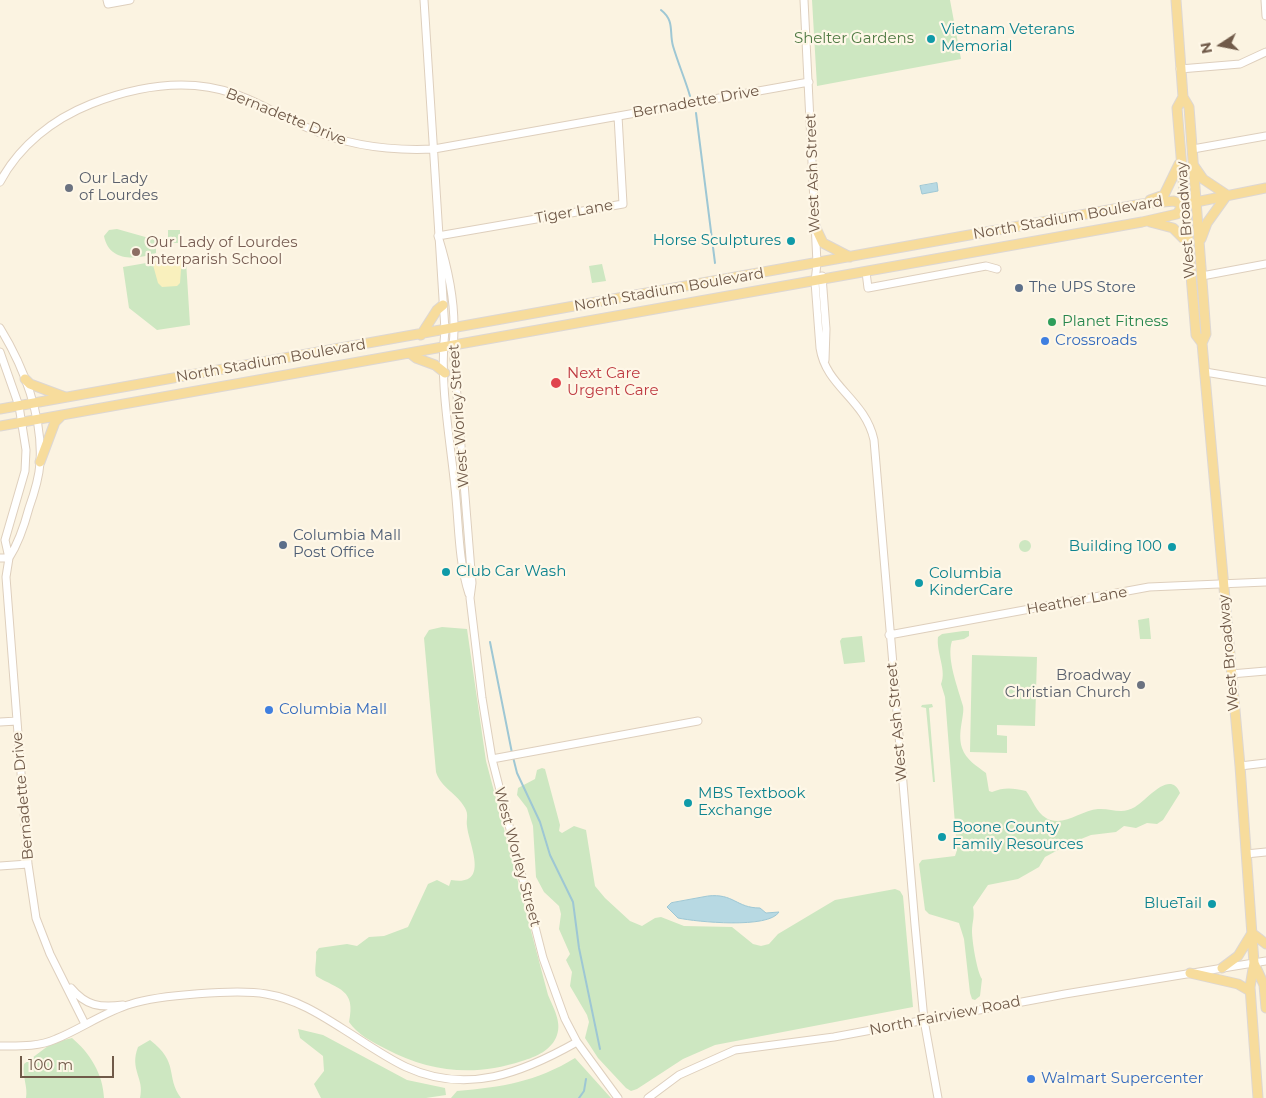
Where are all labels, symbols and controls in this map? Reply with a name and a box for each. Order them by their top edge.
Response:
north arrow [1196,20,1246,70]
place label: Vietnam Veterans Memorial [941,21,1075,56]
park label: Shelter Gardens [794,30,914,48]
marker: Vietnam Veterans Memorial [925,33,937,45]
text: N [1196,41,1216,55]
street label: Bernadette Drive [631,82,761,122]
street label: Bernadette Drive [223,85,349,149]
street label: West Ash Street [802,113,824,233]
street label: West Broadway [1173,161,1199,279]
place label: Our Lady of Lourdes [79,170,158,205]
marker: Our Lady of Lourdes [63,182,75,194]
street label: North Stadium Boulevard [972,192,1164,244]
street label: Tiger Lane [534,196,614,228]
place label: Horse Sculptures [653,232,781,250]
place label: Our Lady of Lourdes Interparish School [146,234,297,269]
marker: Horse Sculptures [785,235,797,247]
marker: Our Lady of Lourdes Interparish School [130,246,142,258]
street label: North Stadium Boulevard [573,264,765,316]
place label: The UPS Store [1029,279,1136,297]
marker: The UPS Store [1013,282,1025,294]
place label: Planet Fitness [1062,313,1168,331]
marker: Planet Fitness [1046,316,1058,328]
place label: Crossroads [1055,332,1137,350]
street label: North Stadium Boulevard [175,335,367,387]
marker: Crossroads [1039,335,1051,347]
street label: West Worley Street [445,344,473,488]
place label: Next Care Urgent Care [567,365,658,400]
marker: Next Care Urgent Care [549,376,563,390]
place label: Columbia Mall Post Office [293,527,401,562]
place label: Building 100 [1069,538,1162,556]
marker: Columbia Mall Post Office [277,539,289,551]
marker: Building 100 [1166,541,1178,553]
place label: Club Car Wash [456,563,566,581]
place label: Columbia KinderCare [929,565,1013,600]
marker: Club Car Wash [440,566,452,578]
marker: Columbia KinderCare [913,577,925,589]
street label: Heather Lane [1025,583,1129,619]
street label: West Broadway [1215,594,1243,712]
street label: West Ash Street [883,662,911,782]
place label: Broadway Christian Church [1005,667,1131,702]
marker: Broadway Christian Church [1135,679,1147,691]
place label: Columbia Mall [279,701,387,719]
marker: Columbia Mall [263,704,275,716]
street label: Bernadette Drive [8,731,38,861]
street label: West Worley Street [490,785,544,929]
place label: MBS Textbook Exchange [698,785,805,820]
marker: MBS Textbook Exchange [682,797,694,809]
place label: Boone County Family Resources [952,819,1083,854]
marker: Boone County Family Resources [936,831,948,843]
place label: BlueTail [1144,895,1202,913]
marker: BlueTail [1206,898,1218,910]
street label: North Fairview Road [868,993,1022,1039]
scale bar [22,1046,116,1078]
text: 100 m [28,1055,73,1074]
place label: Walmart Supercenter [1041,1070,1204,1088]
marker: Walmart Supercenter [1025,1073,1037,1085]

